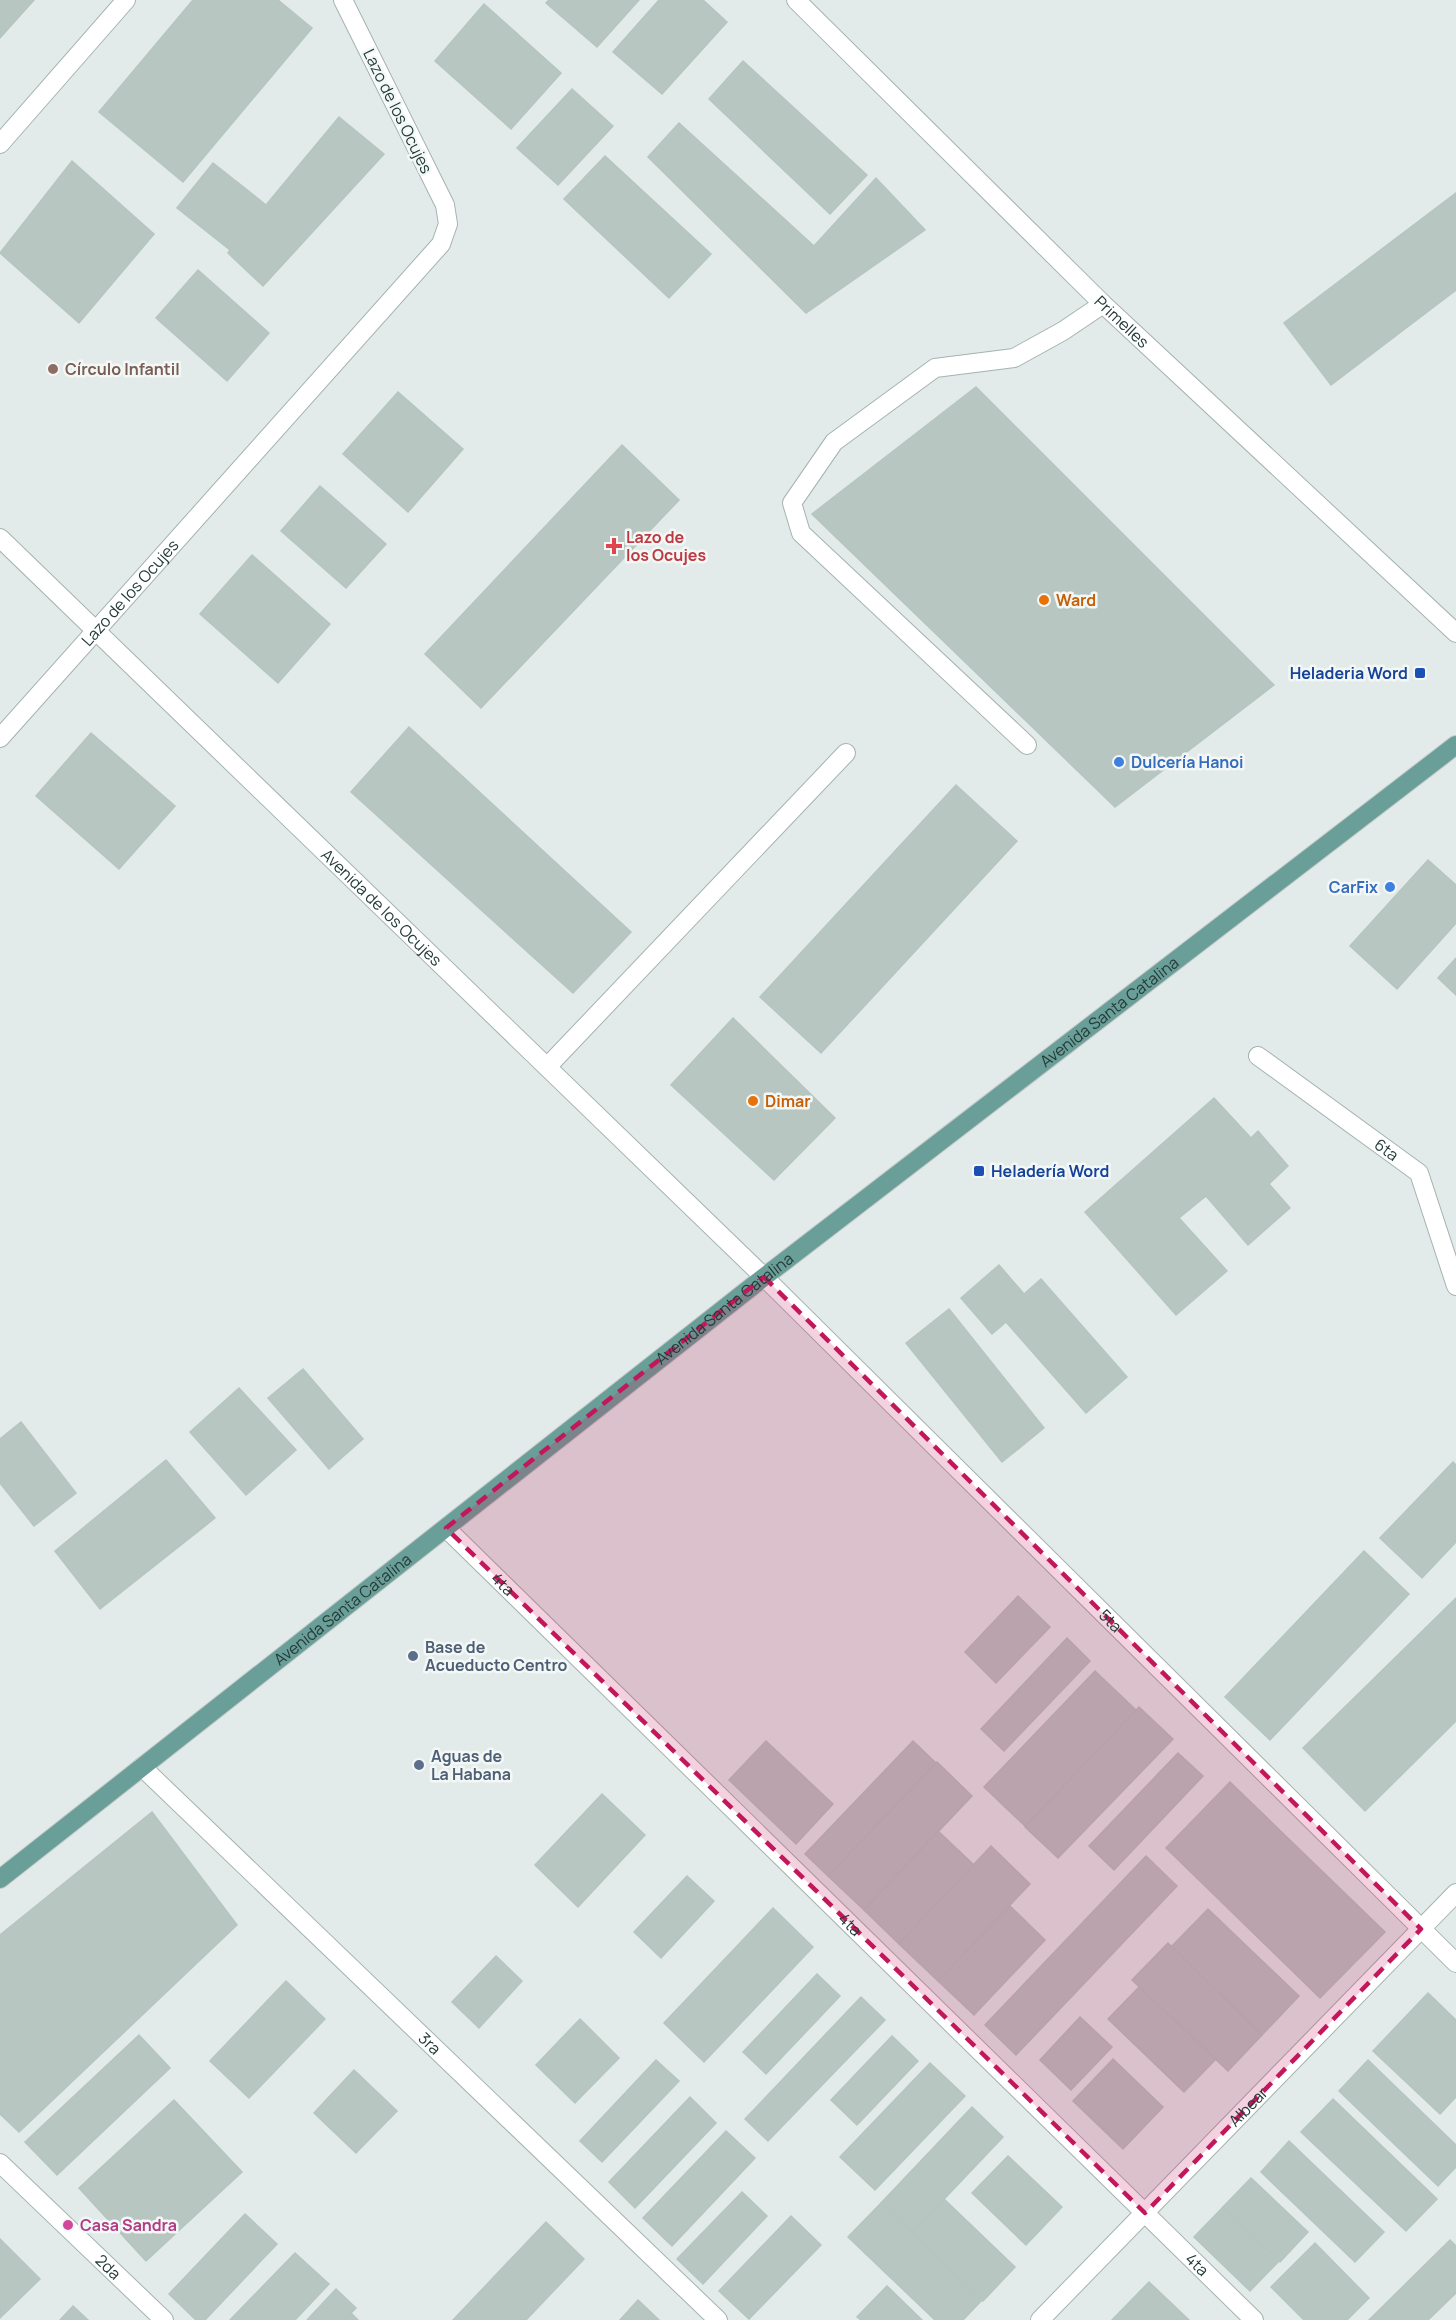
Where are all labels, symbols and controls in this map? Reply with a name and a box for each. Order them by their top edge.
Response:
street label: Lazo de los Ocujes [358,45,438,177]
street label: Primelles [1090,291,1154,353]
place label: Círculo Infantil [65,358,180,380]
marker: Círculo Infantil [46,362,60,376]
place label: Lazo de los Ocujes [626,526,706,566]
street label: Lazo de los Ocujes [76,534,183,651]
marker: Lazo de los Ocujes [607,539,621,553]
place label: Ward [1056,589,1096,611]
marker: Ward [1037,593,1051,607]
place label: Heladeria Word [1290,662,1408,684]
marker: Heladeria Word [1413,666,1427,680]
place label: Dulcería Hanoi [1131,751,1244,773]
marker: Dulcería Hanoi [1112,755,1126,769]
street label: Avenida de los Ocujes [317,844,447,971]
place label: CarFix [1329,876,1378,898]
marker: CarFix [1383,880,1397,894]
street label: Avenida Santa Catalina [1035,951,1183,1072]
place label: Dimar [765,1090,811,1112]
marker: Dimar [746,1094,760,1108]
street label: 6ta [1370,1133,1403,1166]
place label: Heladería Word [991,1160,1109,1182]
marker: Heladería Word [972,1164,986,1178]
street label: Avenida Santa Catalina [651,1247,798,1370]
street label: Avenida Santa Catalina [269,1548,416,1670]
street label: 4ta [487,1567,520,1601]
street label: 5ta [1094,1604,1127,1637]
place label: Base de Acueducto Centro [425,1636,568,1676]
marker: Base de Acueducto Centro [406,1649,420,1663]
place label: Aguas de La Habana [431,1745,511,1785]
marker: Aguas de La Habana [412,1758,426,1772]
street label: 4ta [834,1908,867,1941]
street label: 3ra [414,2027,446,2059]
street label: Albear [1224,2082,1272,2131]
place label: Casa Sandra [80,2214,177,2236]
marker: Casa Sandra [61,2218,75,2232]
street label: 4ta [1181,2248,1214,2281]
street label: 2da [91,2249,126,2284]

